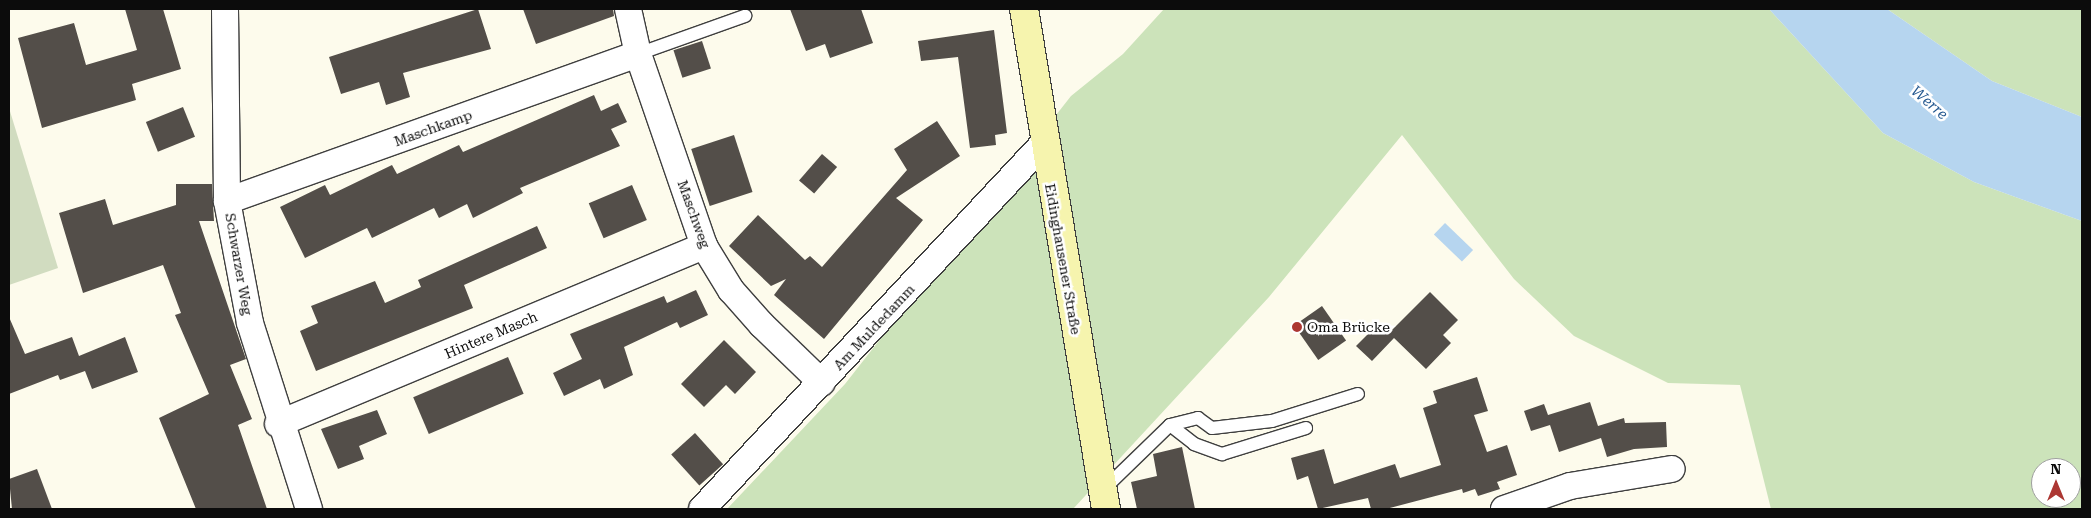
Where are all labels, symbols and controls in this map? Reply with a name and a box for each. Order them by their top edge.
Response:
water label: Werre [1907,82,1951,124]
street label: Maschkamp [392,106,474,150]
street label: Maschweg [674,178,714,250]
street label: Eidinghausener Straße [1041,182,1085,336]
street label: Schwarzer Weg [222,212,256,316]
street label: Am Muldedamm [830,281,918,373]
street label: Hintere Masch [442,308,540,362]
place label: Oma Brücke [1307,319,1390,335]
marker: Oma Brücke [1291,321,1303,333]
north arrow [2031,458,2081,508]
text: N [2051,461,2061,477]

